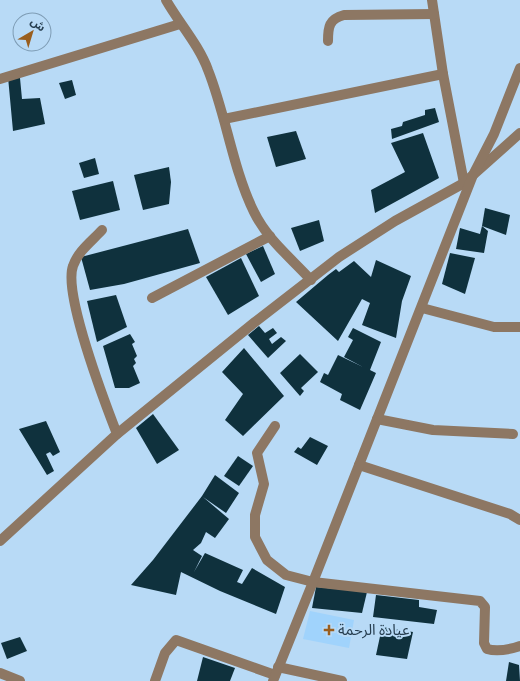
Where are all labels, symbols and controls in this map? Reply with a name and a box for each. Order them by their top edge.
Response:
north arrow [12,12,52,52]
text: ش [27,13,49,35]
place label: عيادة الرحمة [338,618,410,641]
marker: عيادة الرحمة [323,624,335,636]

